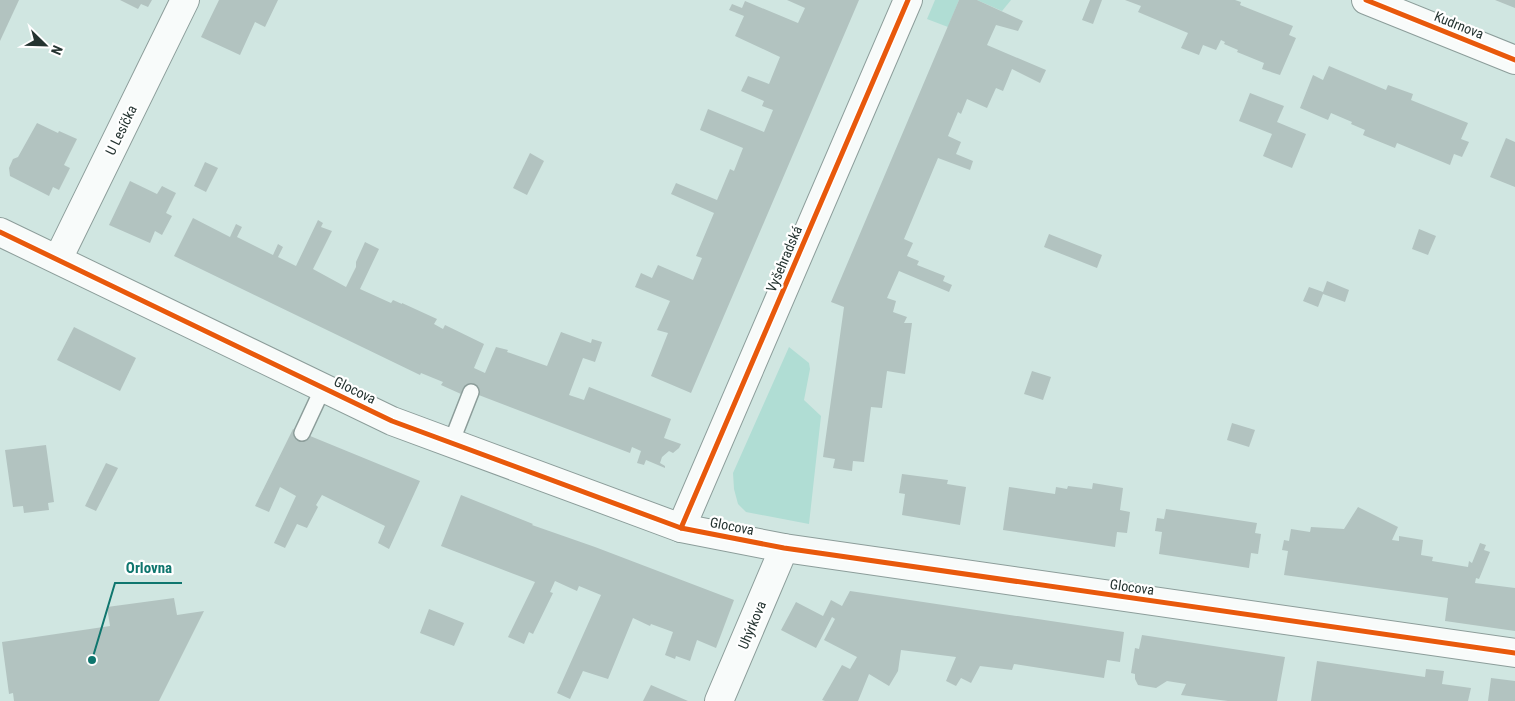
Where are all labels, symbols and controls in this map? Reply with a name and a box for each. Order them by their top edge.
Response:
street label: Kudrnova [1432,8,1486,42]
north arrow [20,20,70,70]
text: N [48,43,66,57]
street label: U Lesíčka [102,102,140,158]
street label: Vyšehradská [763,223,805,295]
street label: Glocova [331,373,379,407]
street label: Glocova [709,514,755,538]
callout: Orlovna [115,553,182,583]
text: Orlovna [126,559,172,577]
street label: Glocova [1109,576,1155,598]
street label: Uhýrkova [735,599,769,651]

